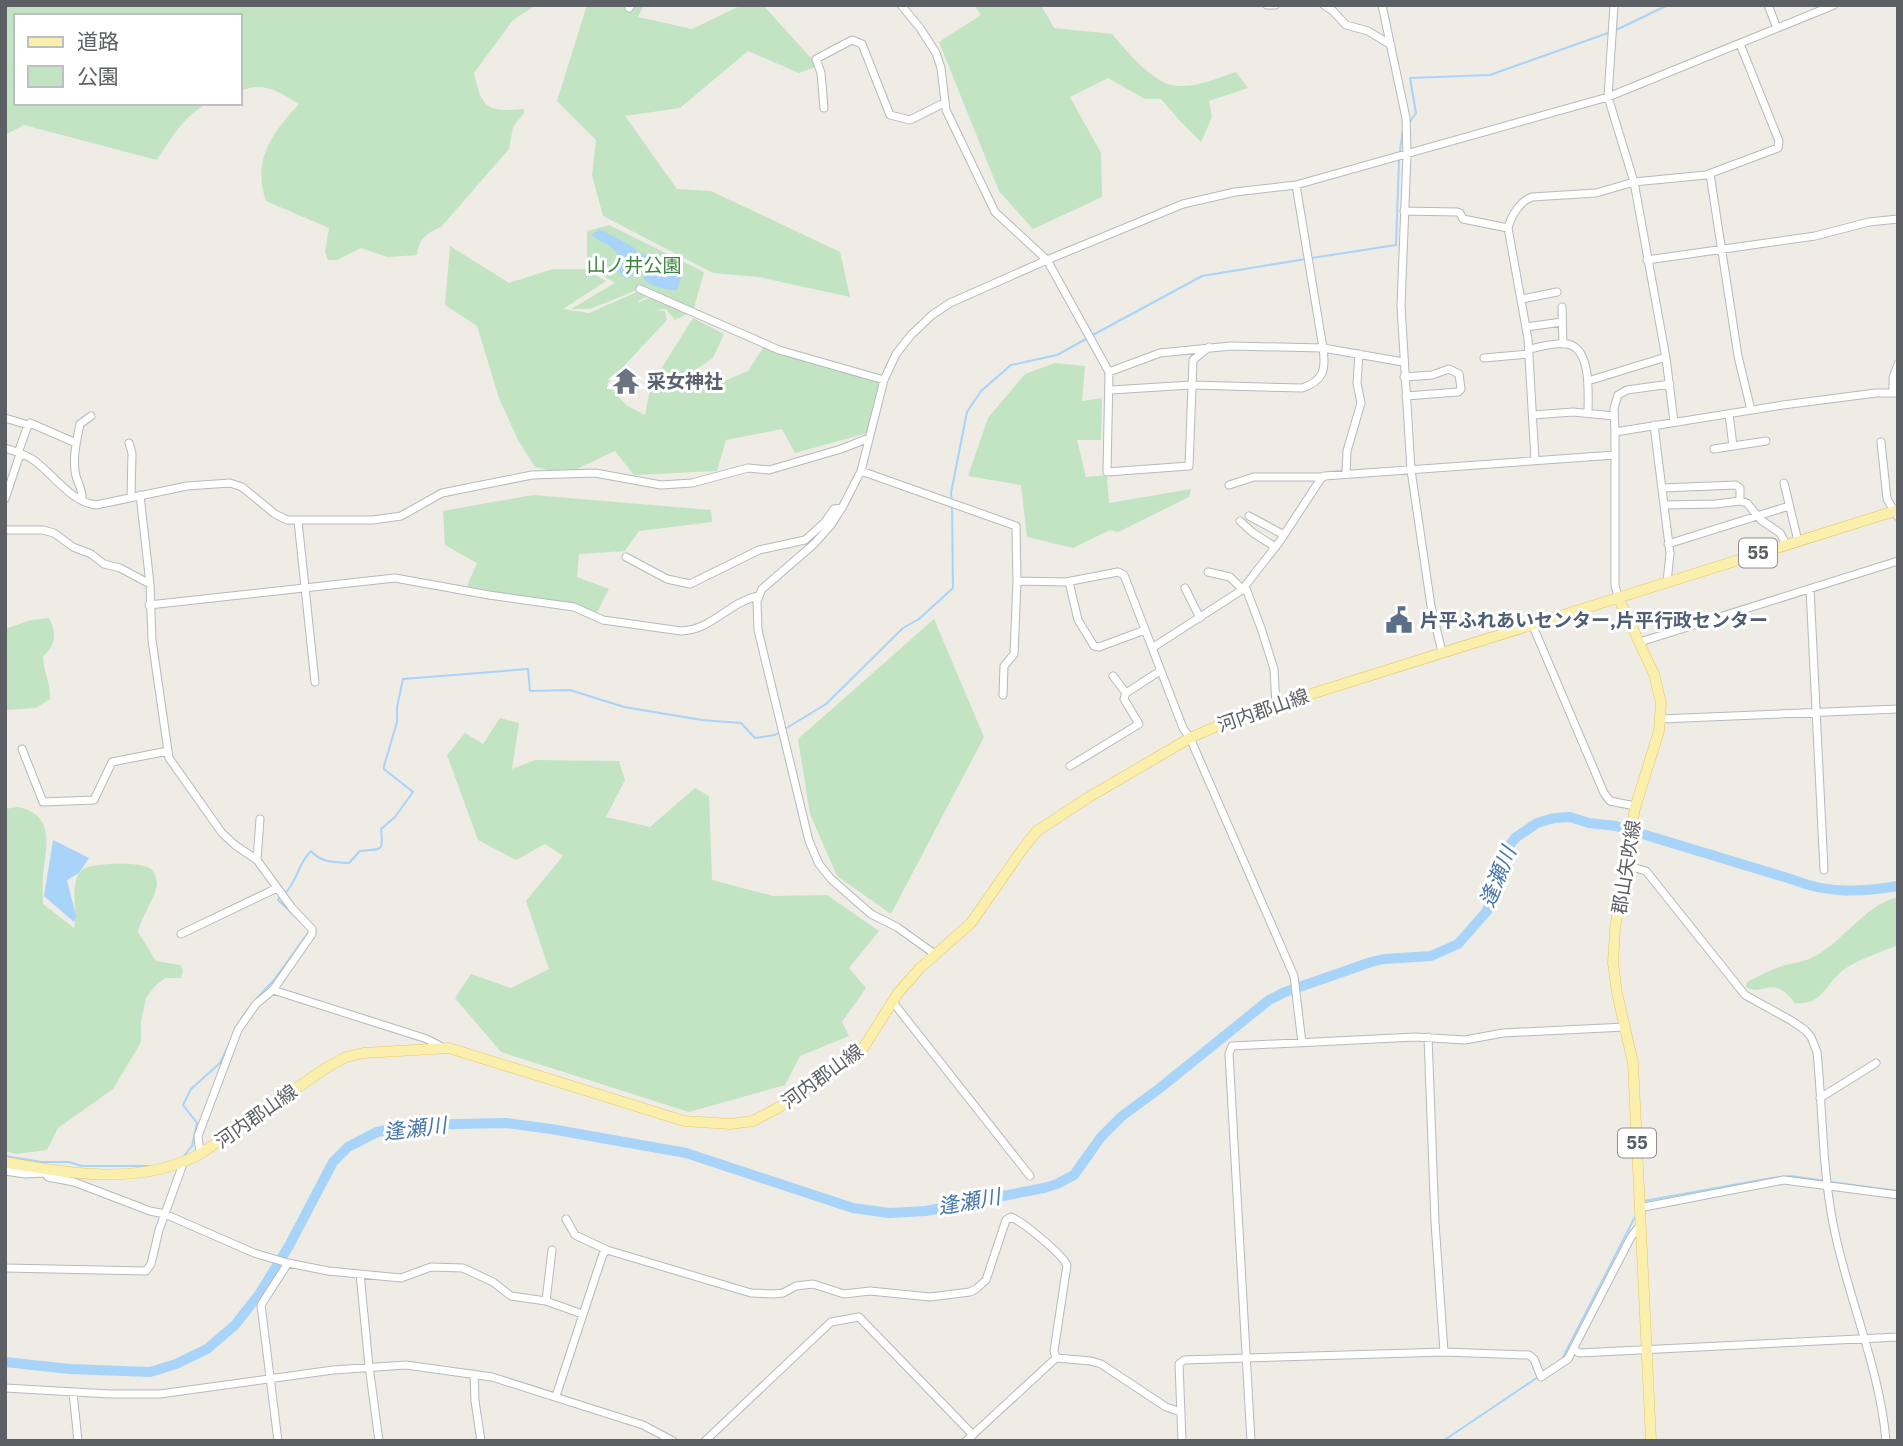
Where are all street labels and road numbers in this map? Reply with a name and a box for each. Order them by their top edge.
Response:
road number: 55 [1739,538,1777,568]
street label: 河内郡山線 [1214,683,1312,737]
street label: 郡山矢吹線 [1607,818,1645,916]
street label: 河内郡山線 [777,1038,867,1114]
street label: 河内郡山線 [210,1079,302,1153]
road number: 55 [1618,1128,1656,1158]

